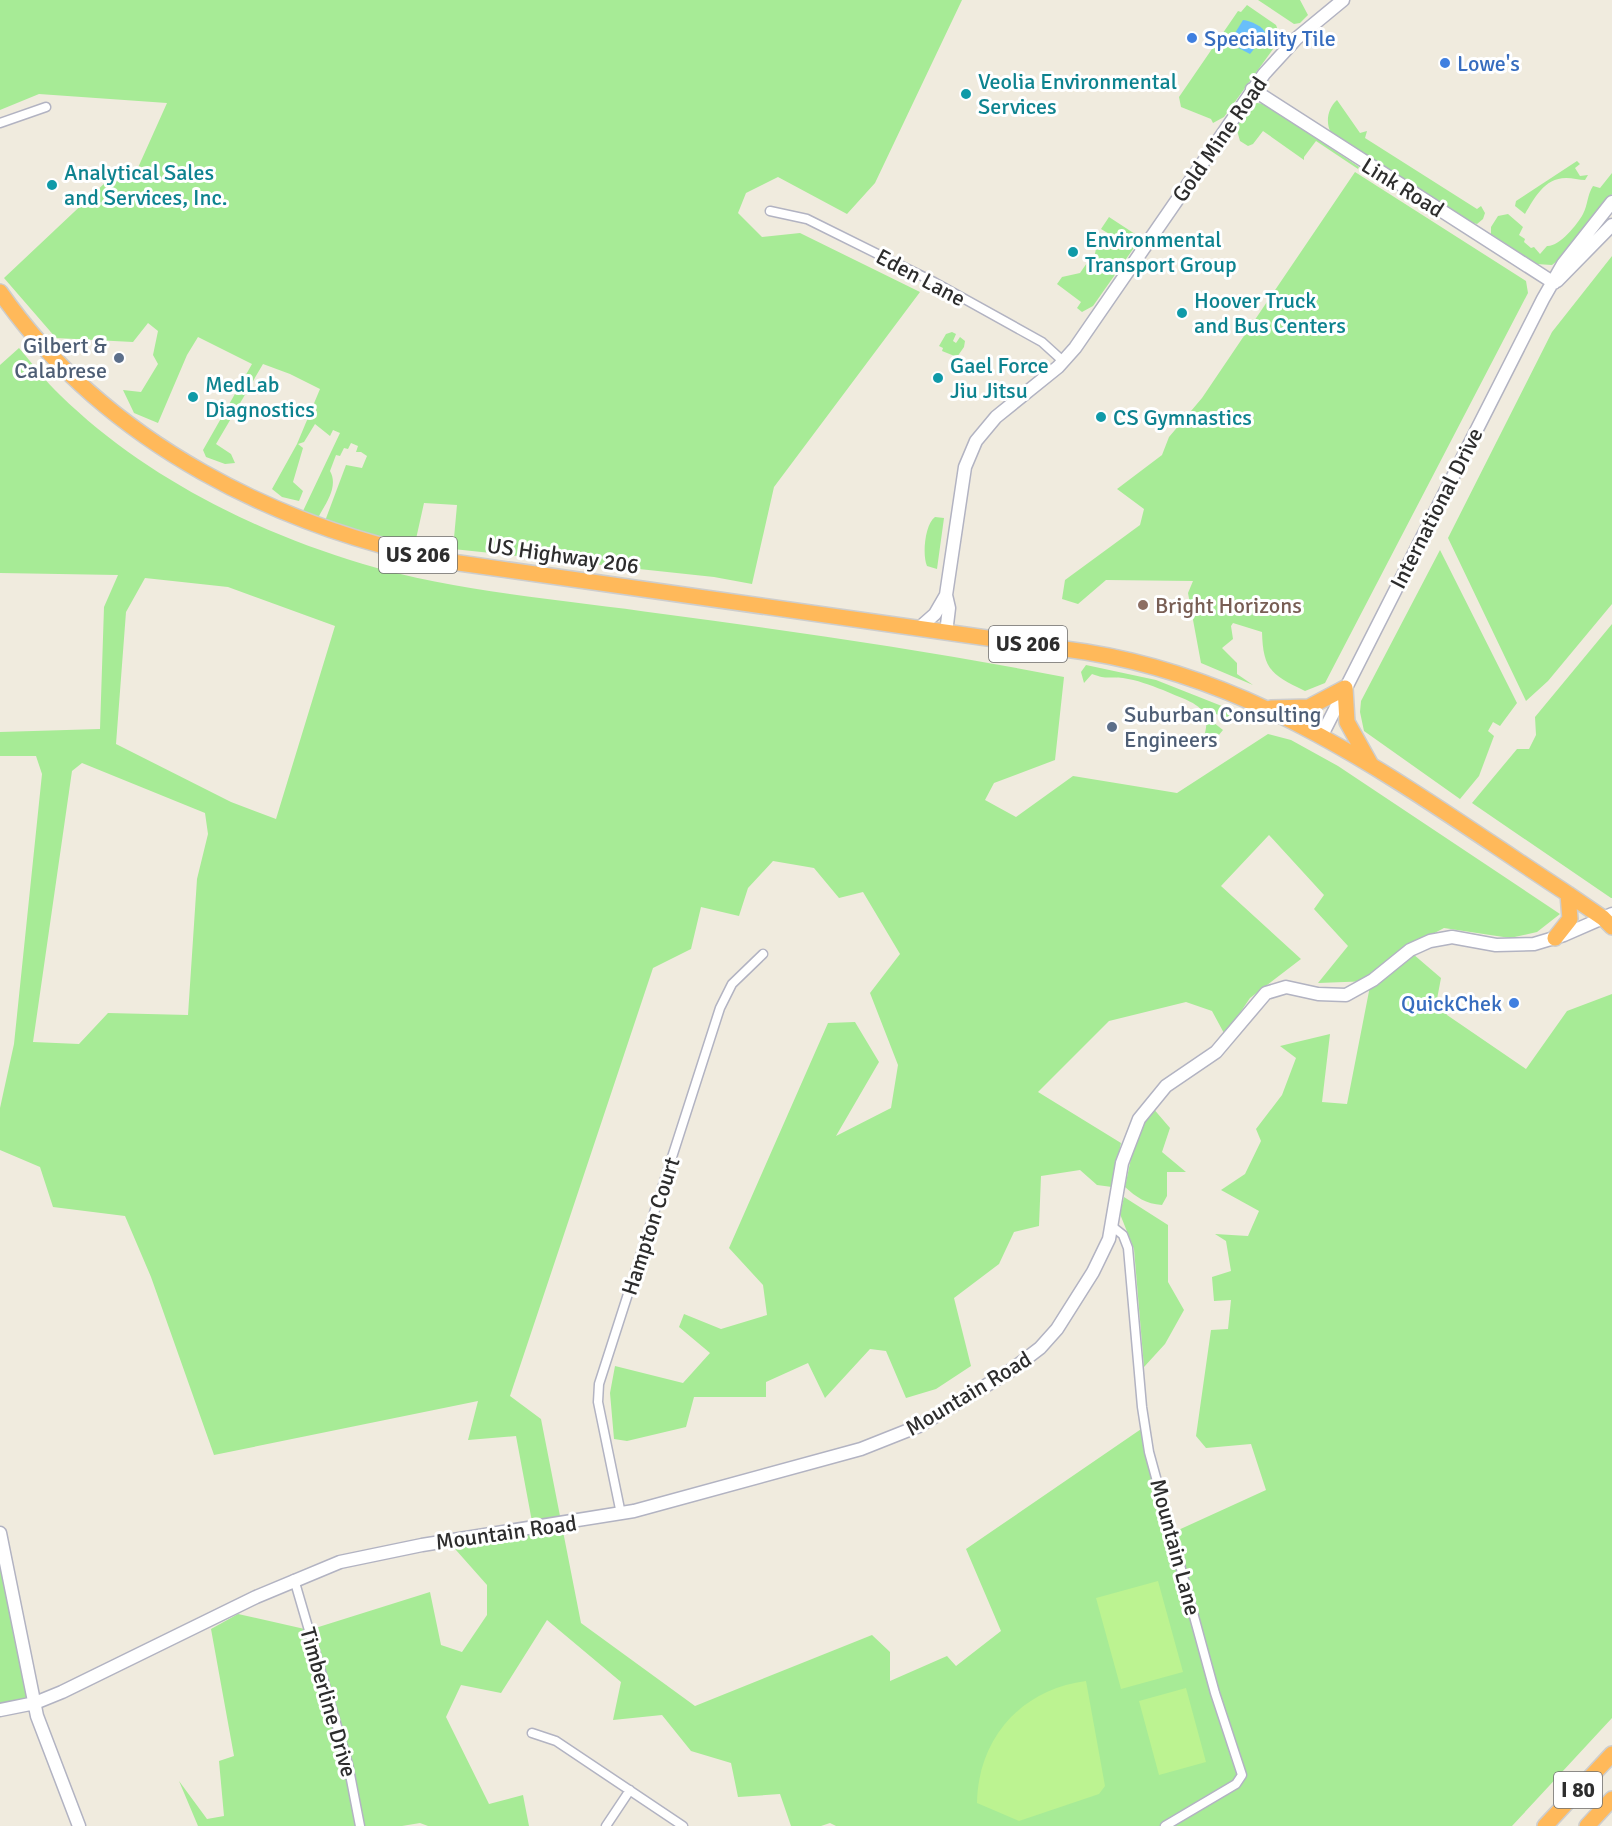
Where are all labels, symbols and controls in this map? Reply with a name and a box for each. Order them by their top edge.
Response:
place label: Speciality Tile [1204,25,1336,52]
marker: Speciality Tile [1185,31,1199,45]
place label: Lowe's [1457,50,1520,77]
marker: Lowe's [1438,56,1452,70]
place label: Veolia Environmental Services [978,68,1177,120]
street label: Gold Mine Road [1166,71,1273,207]
marker: Veolia Environmental Services [959,87,973,101]
street label: Link Road [1357,152,1449,223]
place label: Analytical Sales and Services, Inc. [64,159,228,211]
marker: Analytical Sales and Services, Inc. [45,178,59,192]
place label: Environmental Transport Group [1085,226,1237,278]
street label: Eden Lane [872,243,970,312]
marker: Environmental Transport Group [1066,245,1080,259]
place label: Hoover Truck and Bus Centers [1194,287,1346,339]
marker: Hoover Truck and Bus Centers [1175,306,1189,320]
place label: Gilbert & Calabrese [14,332,107,384]
marker: Gilbert & Calabrese [112,351,126,365]
place label: Gael Force Jiu Jitsu [950,352,1049,404]
place label: MedLab Diagnostics [205,371,315,423]
marker: Gael Force Jiu Jitsu [931,371,945,385]
marker: MedLab Diagnostics [186,390,200,404]
place label: CS Gymnastics [1113,404,1252,431]
marker: CS Gymnastics [1094,410,1108,424]
street label: International Drive [1384,423,1489,593]
street label: US Highway 206 [485,531,641,580]
road number: US 206 [379,537,457,573]
place label: Bright Horizons [1155,592,1302,619]
marker: Bright Horizons [1136,598,1150,612]
road number: US 206 [989,626,1067,662]
place label: Suburban Consulting Engineers [1124,701,1321,753]
marker: Suburban Consulting Engineers [1105,720,1119,734]
place label: QuickChek [1401,990,1502,1017]
marker: QuickChek [1507,996,1521,1010]
street label: Hampton Court [615,1153,686,1299]
street label: Mountain Road [900,1345,1036,1442]
street label: Mountain Lane [1144,1476,1207,1618]
street label: Mountain Road [434,1509,578,1556]
street label: Timberline Drive [294,1624,363,1780]
road number: I 80 [1554,1772,1602,1808]

